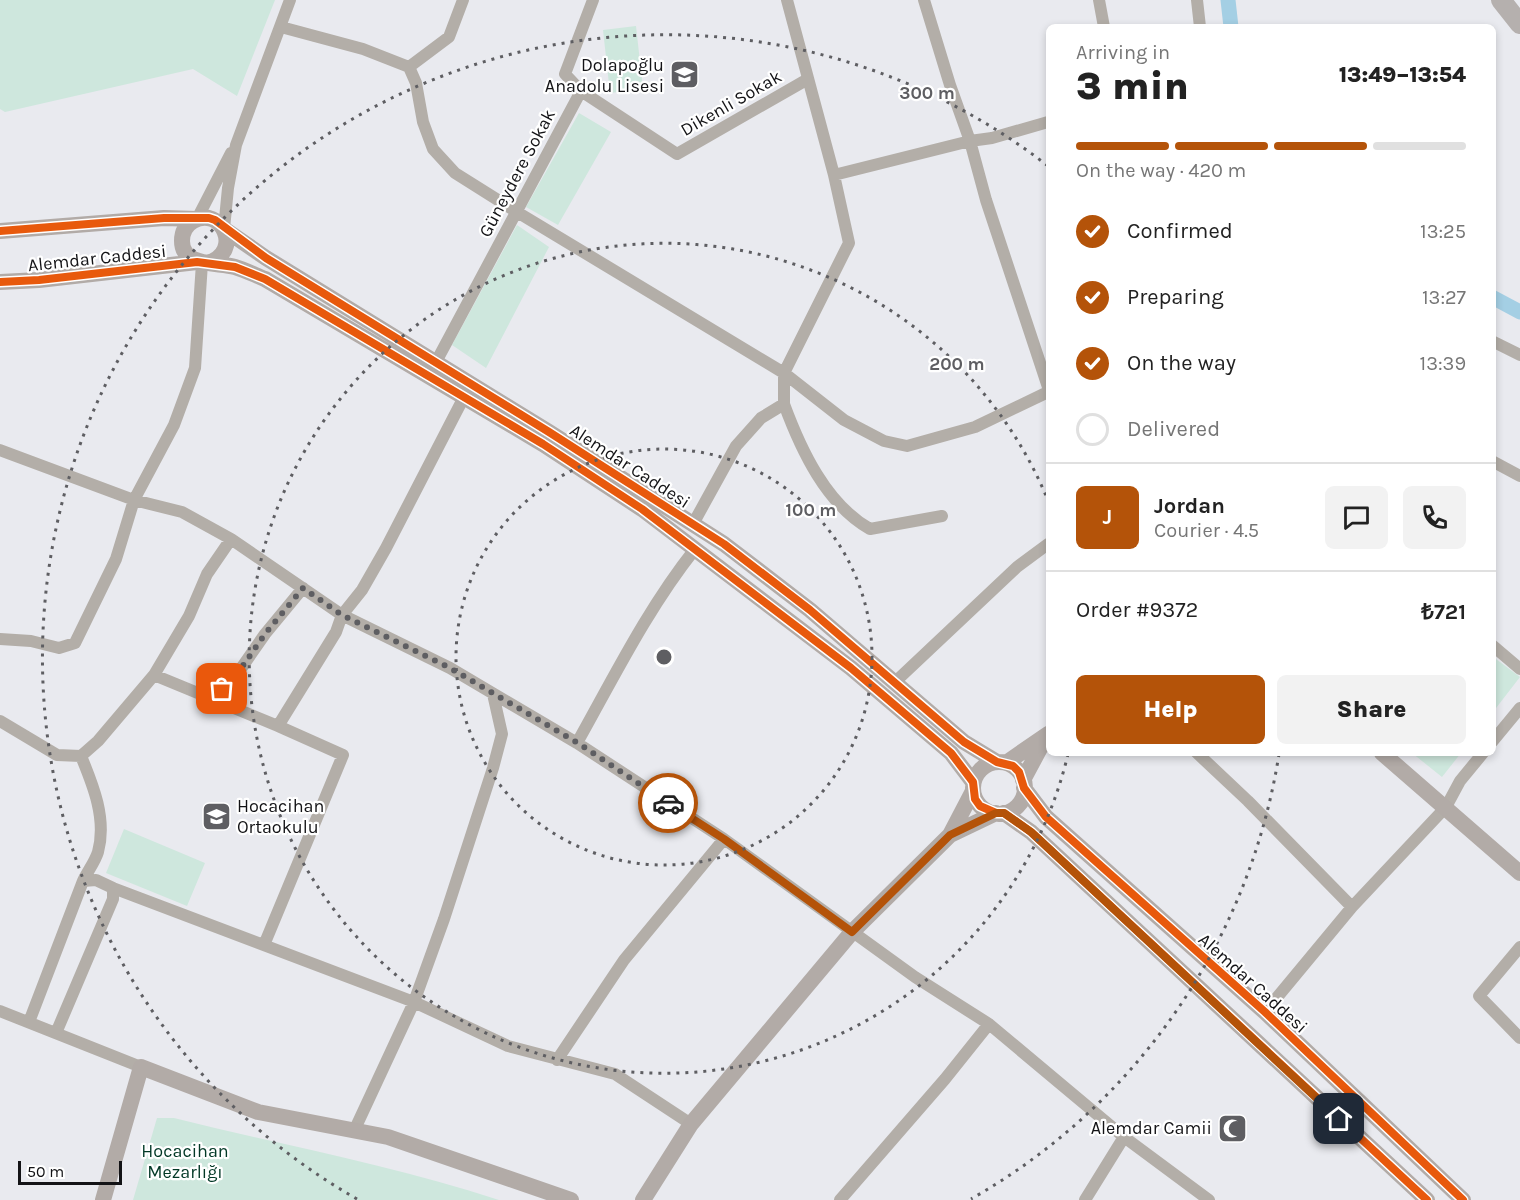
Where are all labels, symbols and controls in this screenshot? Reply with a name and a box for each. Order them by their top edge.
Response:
text: Arriving in [1076,41,1170,64]
place label: Dolapoğlu Anadolu Lisesi [545,54,664,97]
school or university icon: Dolapoğlu Anadolu Lisesi [669,59,701,91]
text: 13:49–13:54 [1339,62,1466,88]
text: 3 min [1076,63,1189,109]
street label: Dikenli Sokak [677,65,785,141]
text: 300 m [899,82,955,104]
street label: Güneydere Sokak [474,105,560,241]
text: On the way · 420 m [1076,159,1246,182]
icon: check [1076,215,1109,248]
text: Confirmed [1127,218,1233,244]
text: 13:25 [1420,220,1466,243]
street label: Alemdar Caddesi [27,240,167,276]
icon: check [1076,281,1109,314]
text: Preparing [1127,284,1224,310]
text: 13:27 [1422,286,1466,309]
icon: check [1076,347,1109,380]
text: On the way [1127,350,1236,376]
text: 13:39 [1420,352,1466,375]
text: 200 m [929,353,985,375]
text: Delivered [1127,416,1220,442]
street label: Alemdar Caddesi [566,419,694,513]
button: chat [1325,486,1388,549]
button: phone [1403,486,1466,549]
text: Jordan [1154,493,1225,519]
text: 100 m [786,499,836,521]
text: J [1103,504,1112,530]
text: Courier · 4.5 [1154,519,1259,542]
text: Order #9372 [1076,597,1198,623]
text: ₺721 [1421,599,1466,625]
centre of rings [654,647,674,667]
pin [196,663,247,714]
icon: bag [205,672,238,705]
button: Help [1076,675,1265,744]
button: Share [1277,675,1466,744]
courier [638,773,698,833]
icon: car [652,787,685,820]
place label: Hocacihan Ortaokulu [237,795,324,838]
school or university icon: Hocacihan Ortaokulu [200,800,232,832]
street label: Alemdar Caddesi [1194,928,1312,1038]
pin [1313,1093,1364,1144]
icon: home [1322,1102,1355,1135]
mosque icon: Alemdar Camii [1217,1112,1249,1144]
place label: Alemdar Camii [1091,1117,1212,1139]
park label: Hocacihan Mezarlığı [141,1140,229,1183]
scale bar [18,1158,122,1186]
text: 50 m [27,1162,64,1181]

